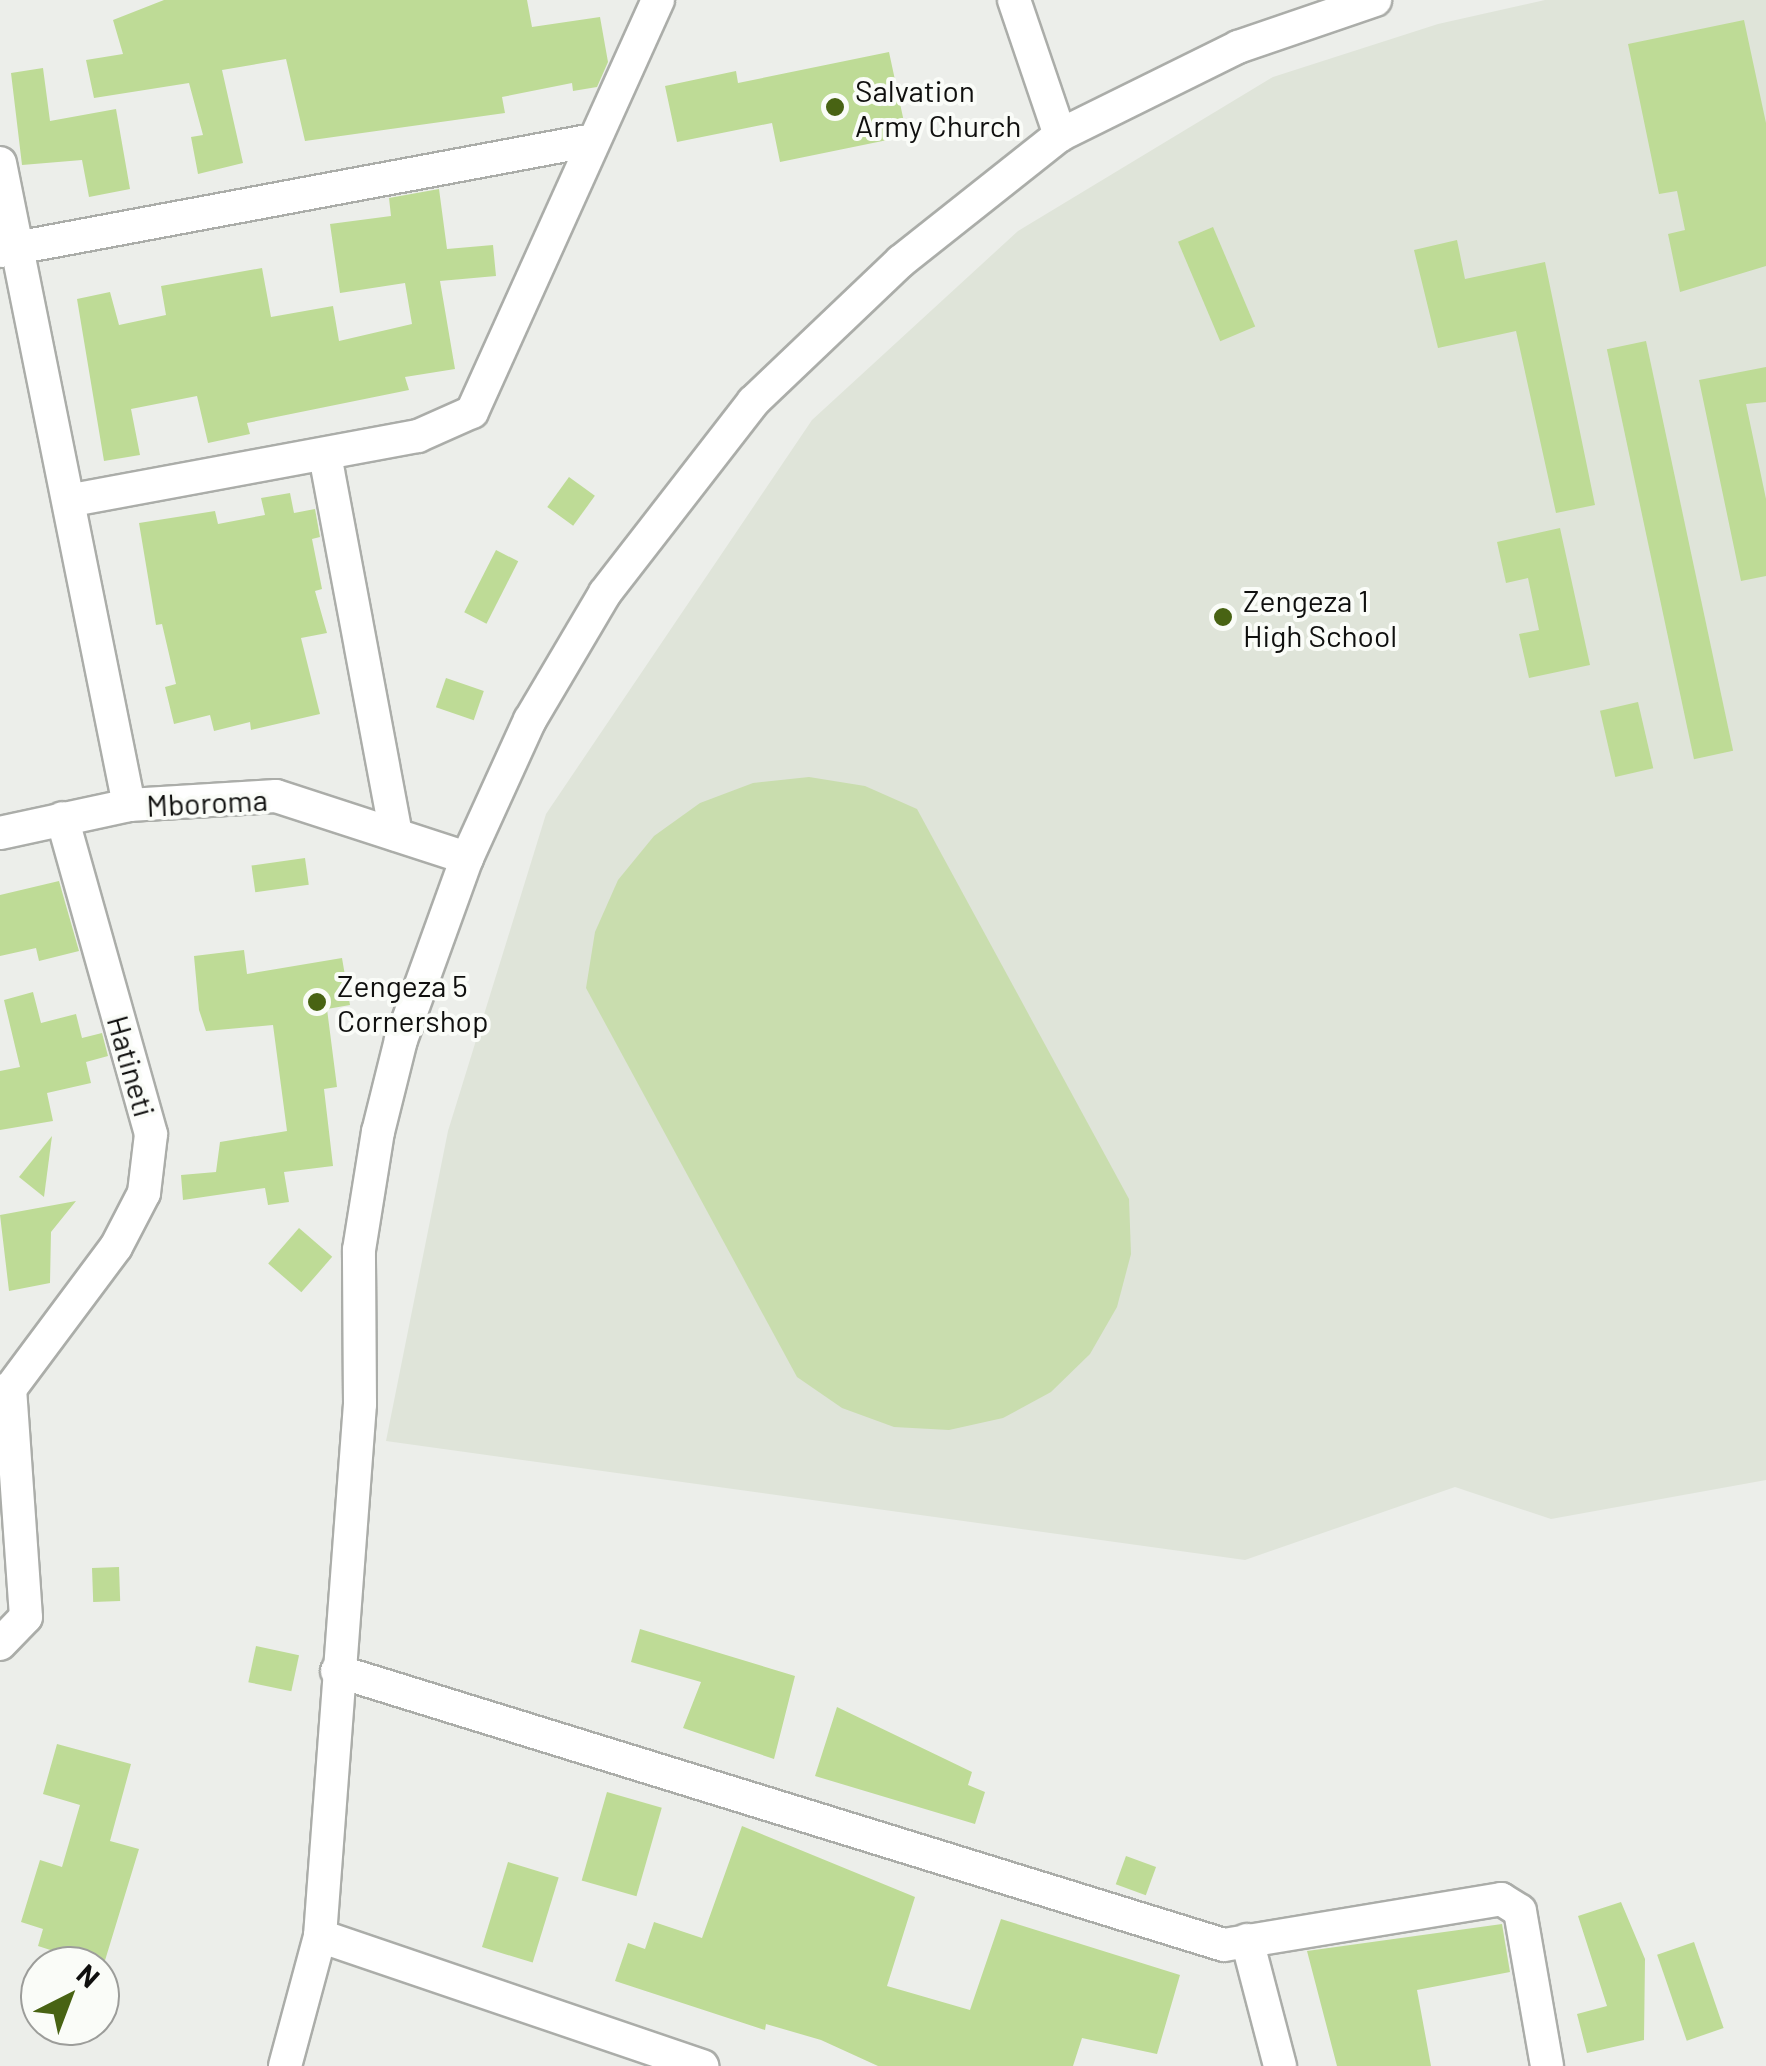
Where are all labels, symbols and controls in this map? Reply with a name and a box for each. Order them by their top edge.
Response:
place label: Salvation Army Church [855,72,1021,142]
marker: Salvation Army Church [824,96,846,118]
place label: Zengeza 1 High School [1243,582,1397,652]
marker: Zengeza 1 High School [1212,606,1234,628]
street label: Mboroma [146,781,268,823]
place label: Zengeza 5 Cornershop [337,967,489,1038]
marker: Zengeza 5 Cornershop [306,991,328,1013]
street label: Hatineti [100,1011,164,1121]
north arrow [20,1946,120,2046]
text: N [70,1956,107,1994]

